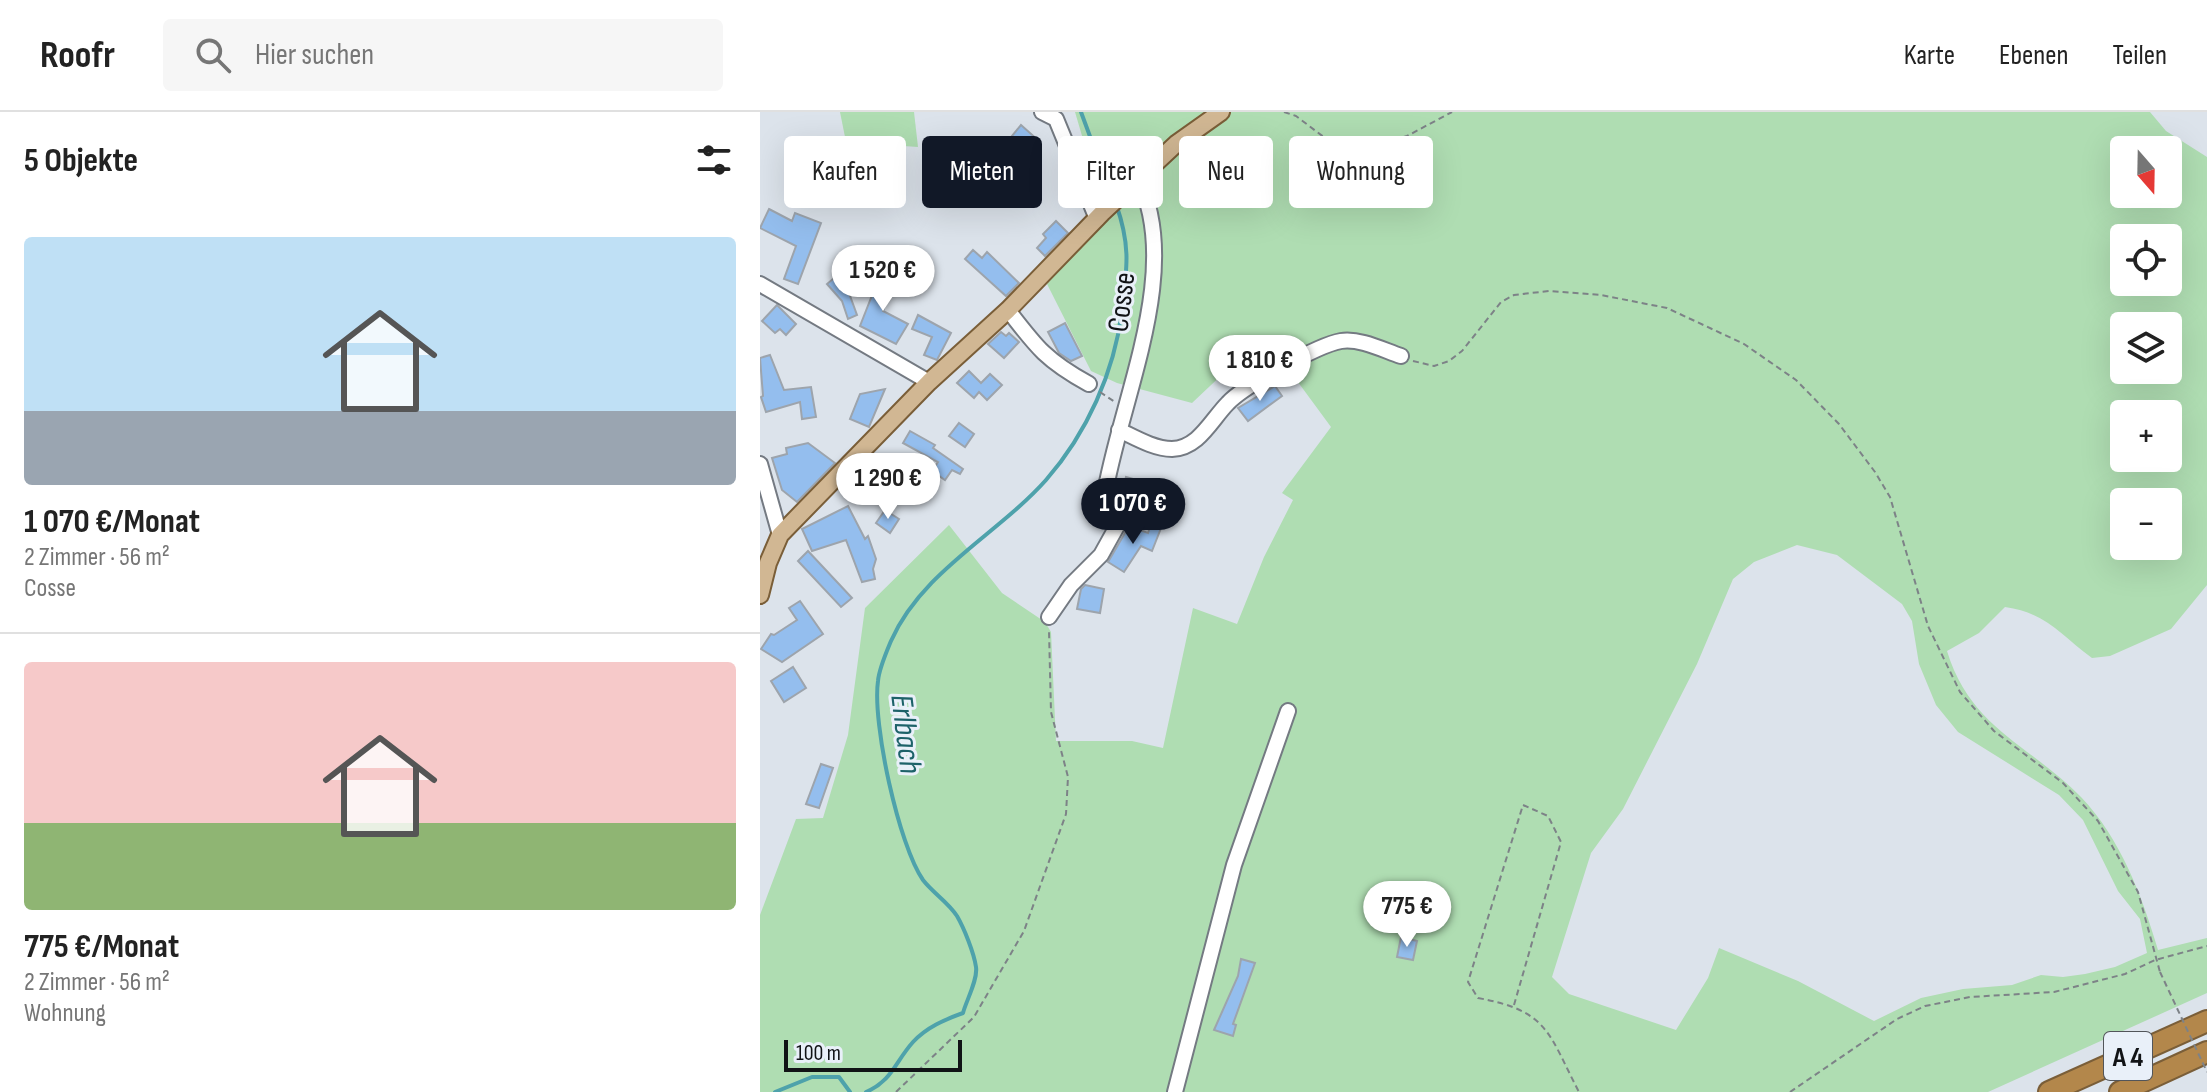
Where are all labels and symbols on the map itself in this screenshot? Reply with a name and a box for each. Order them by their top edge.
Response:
north arrow [2110,136,2182,208]
pin: 1 520 € [809,245,957,313]
street label: Cosse [1100,270,1144,334]
pin: 1 810 € [1186,335,1334,403]
pin: 1 290 € [814,453,962,521]
pin: 1 070 € [1059,478,1207,546]
water label: Erlbach [881,692,930,776]
pin: 775 € [1351,881,1463,949]
road number: A 4 [2104,1032,2152,1080]
scale bar [784,1036,962,1072]

